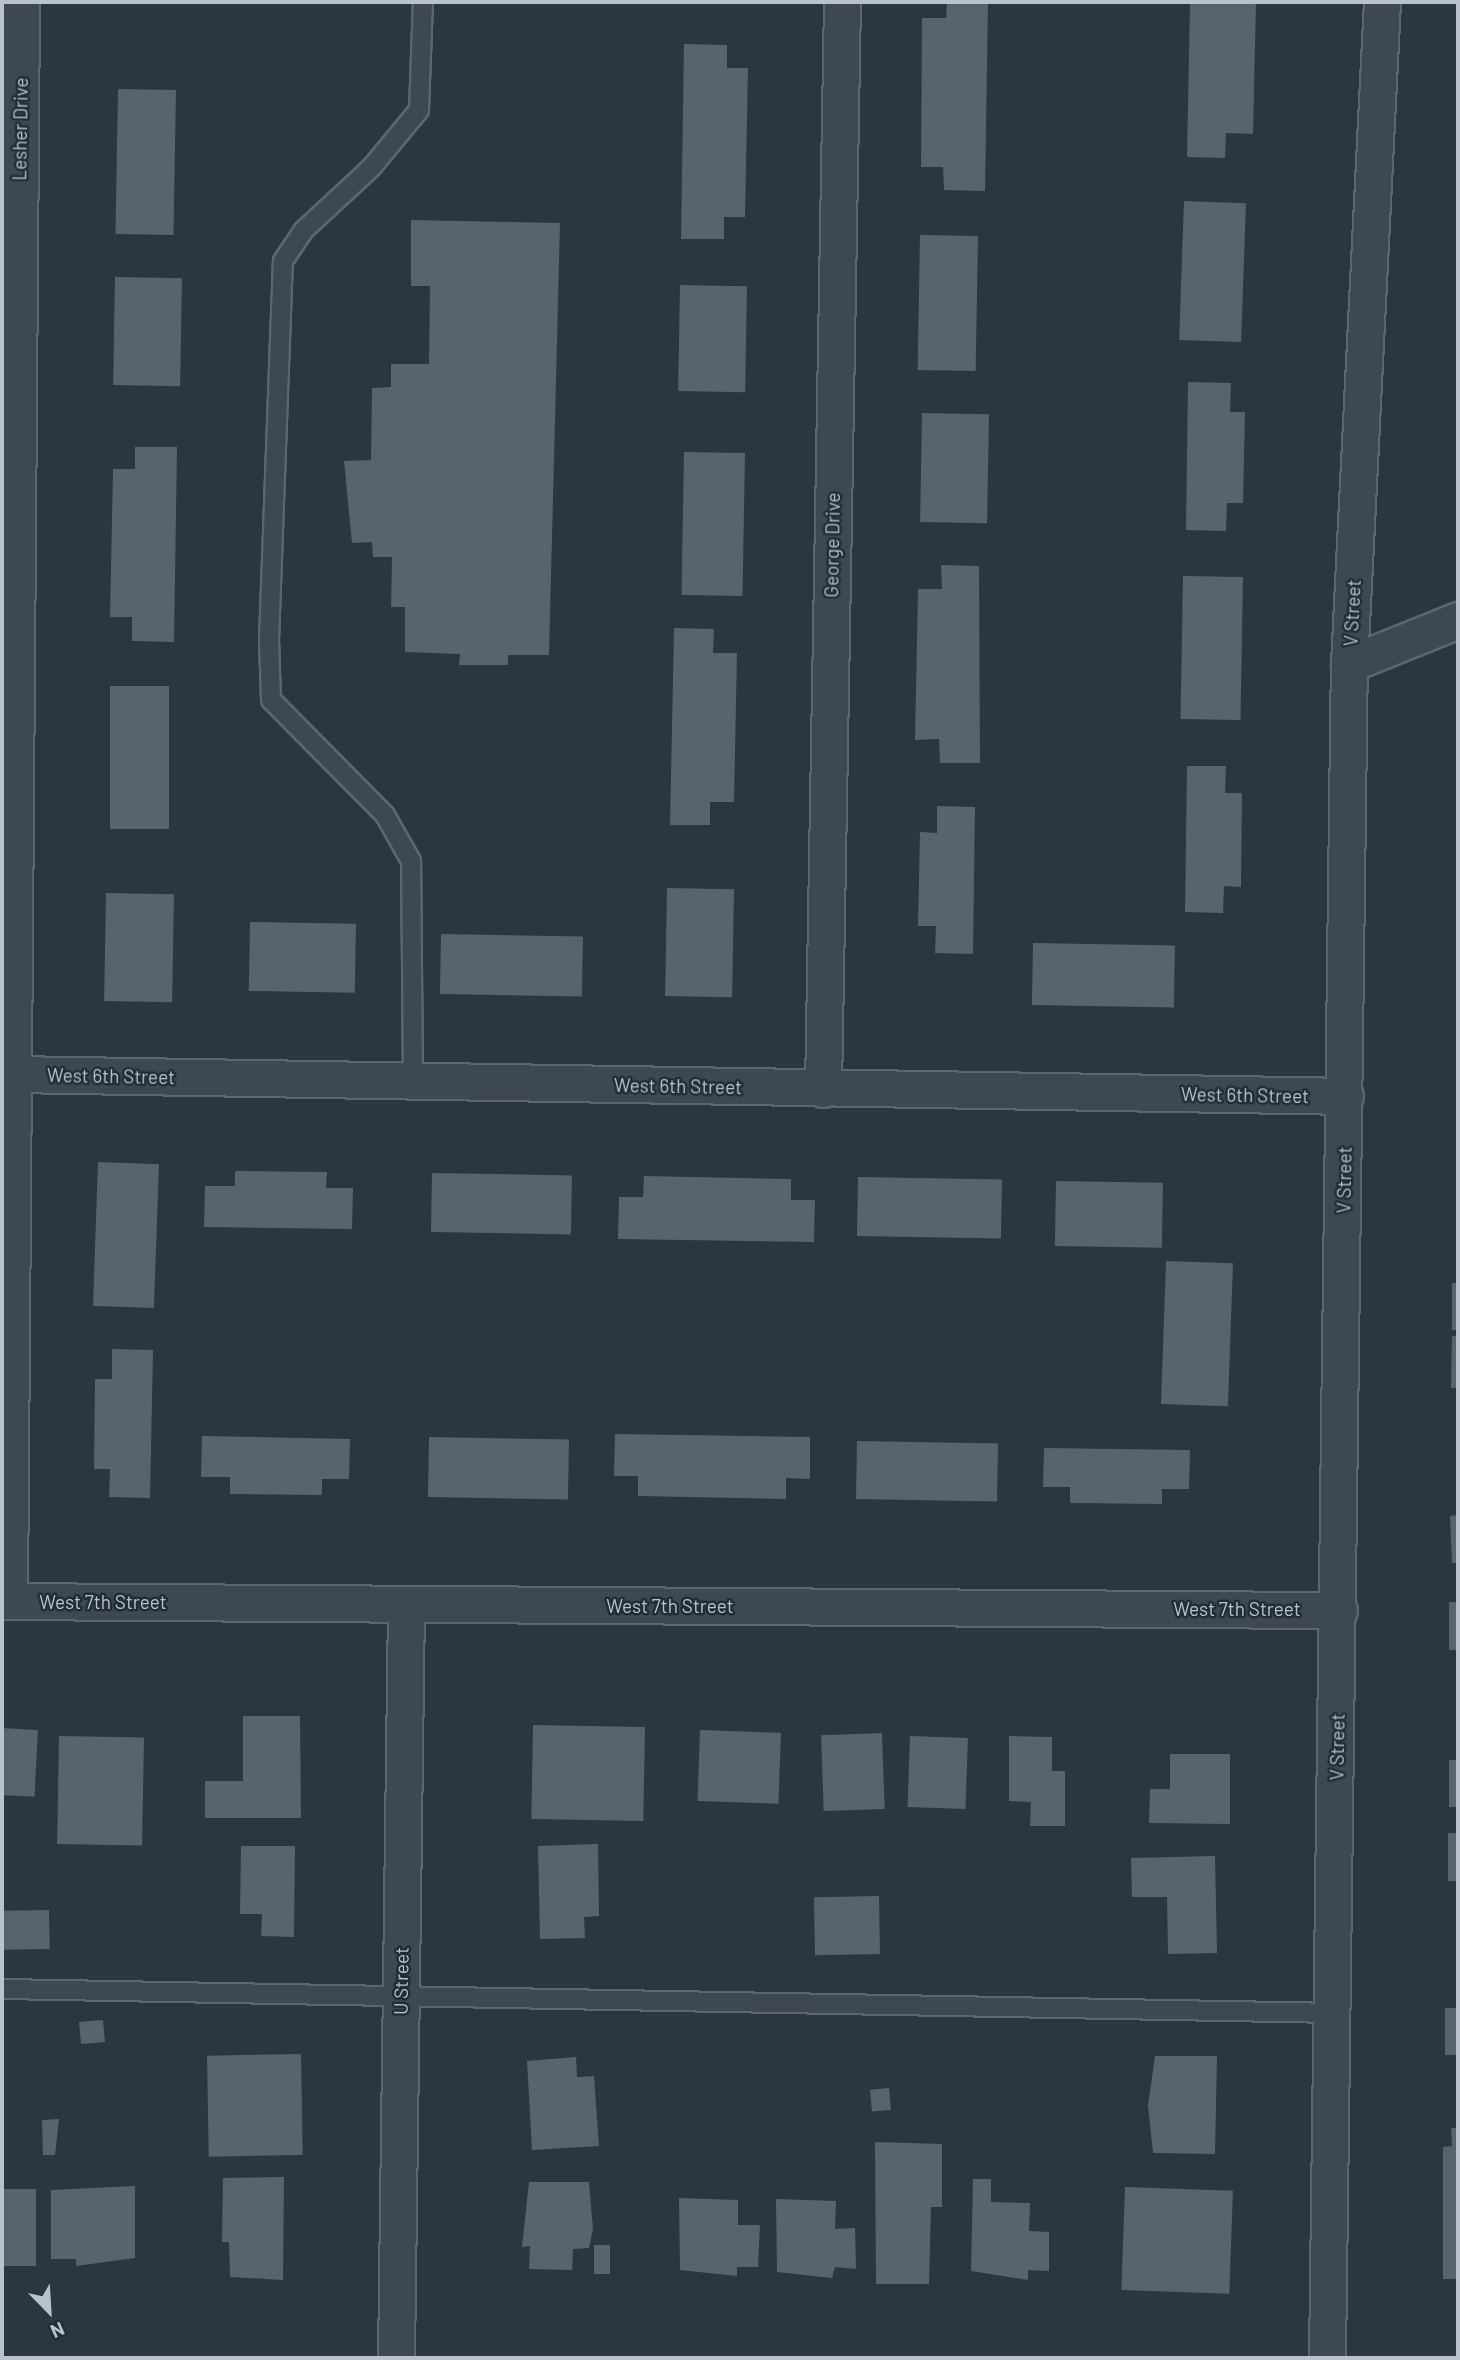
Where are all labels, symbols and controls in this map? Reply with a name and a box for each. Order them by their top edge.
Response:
street label: Lesher Drive [8,77,32,181]
street label: George Drive [820,492,844,598]
street label: V Street [1339,579,1365,647]
street label: West 6th Street [47,1063,175,1089]
street label: West 6th Street [614,1073,742,1099]
street label: West 6th Street [1181,1082,1309,1108]
street label: V Street [1332,1146,1356,1214]
street label: West 7th Street [39,1591,167,1613]
street label: West 7th Street [606,1595,734,1617]
street label: West 7th Street [1173,1598,1301,1620]
street label: V Street [1325,1713,1349,1781]
street label: U Street [389,1947,413,2015]
north arrow [14,2276,84,2346]
text: N [47,2318,68,2344]

